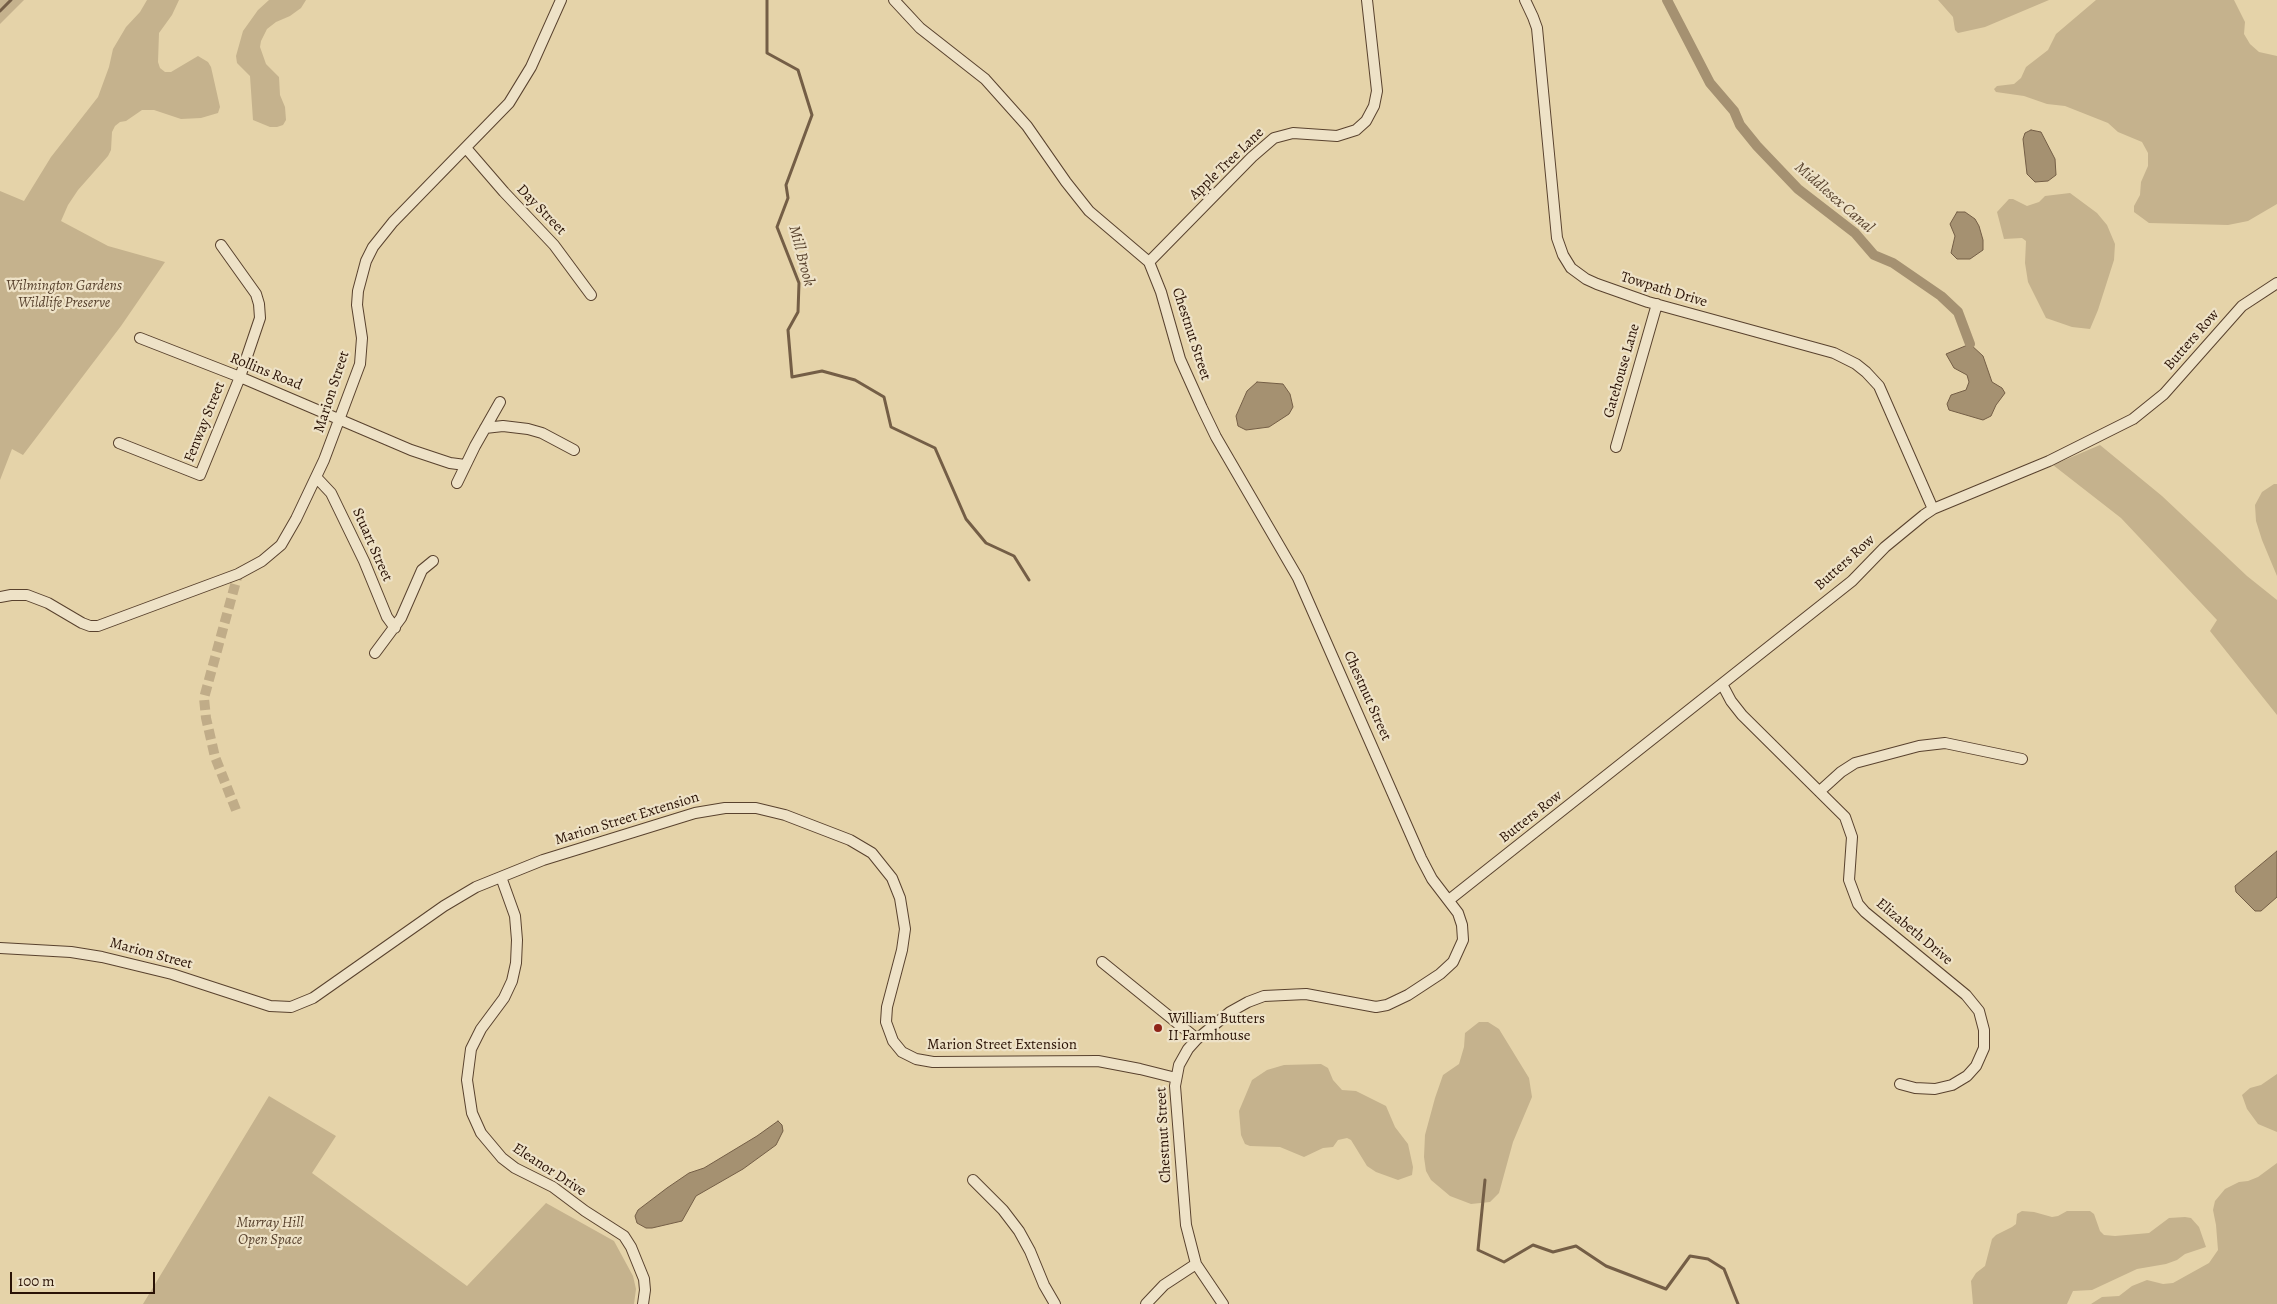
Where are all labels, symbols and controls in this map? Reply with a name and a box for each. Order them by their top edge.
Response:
street label: Apple Tree Lane [1186,124,1268,204]
water label: Middlesex Canal [1790,158,1878,238]
street label: Day Street [512,181,570,239]
water label: Mill Brook [784,223,818,289]
street label: Towpath Drive [1619,268,1709,312]
park label: Wilmington Gardens Wildlife Preserve [6,277,122,312]
street label: Chestnut Street [1168,285,1214,383]
street label: Butters Row [2161,306,2223,374]
street label: Gatehouse Lane [1600,322,1644,420]
street label: Rollins Road [227,349,305,395]
street label: Marion Street [310,349,354,435]
street label: Fenway Street [181,379,229,465]
street label: Stuart Street [348,505,396,585]
street label: Butters Row [1811,531,1879,595]
street label: Chestnut Street [1339,648,1395,744]
street label: Butters Row [1496,787,1566,847]
street label: Marion Street Extension [553,788,701,850]
street label: Elizabeth Drive [1872,895,1956,969]
street label: Marion Street [108,934,194,974]
place label: William Butters II Farmhouse [1168,1010,1265,1045]
marker: William Butters II Farmhouse [1152,1022,1164,1034]
street label: Marion Street Extension [927,1036,1077,1054]
street label: Chestnut Street [1152,1086,1176,1184]
street label: Eleanor Drive [509,1139,589,1201]
park label: Murray Hill Open Space [236,1214,304,1249]
scale bar [12,1262,158,1294]
text: 100 m [18,1271,55,1291]

